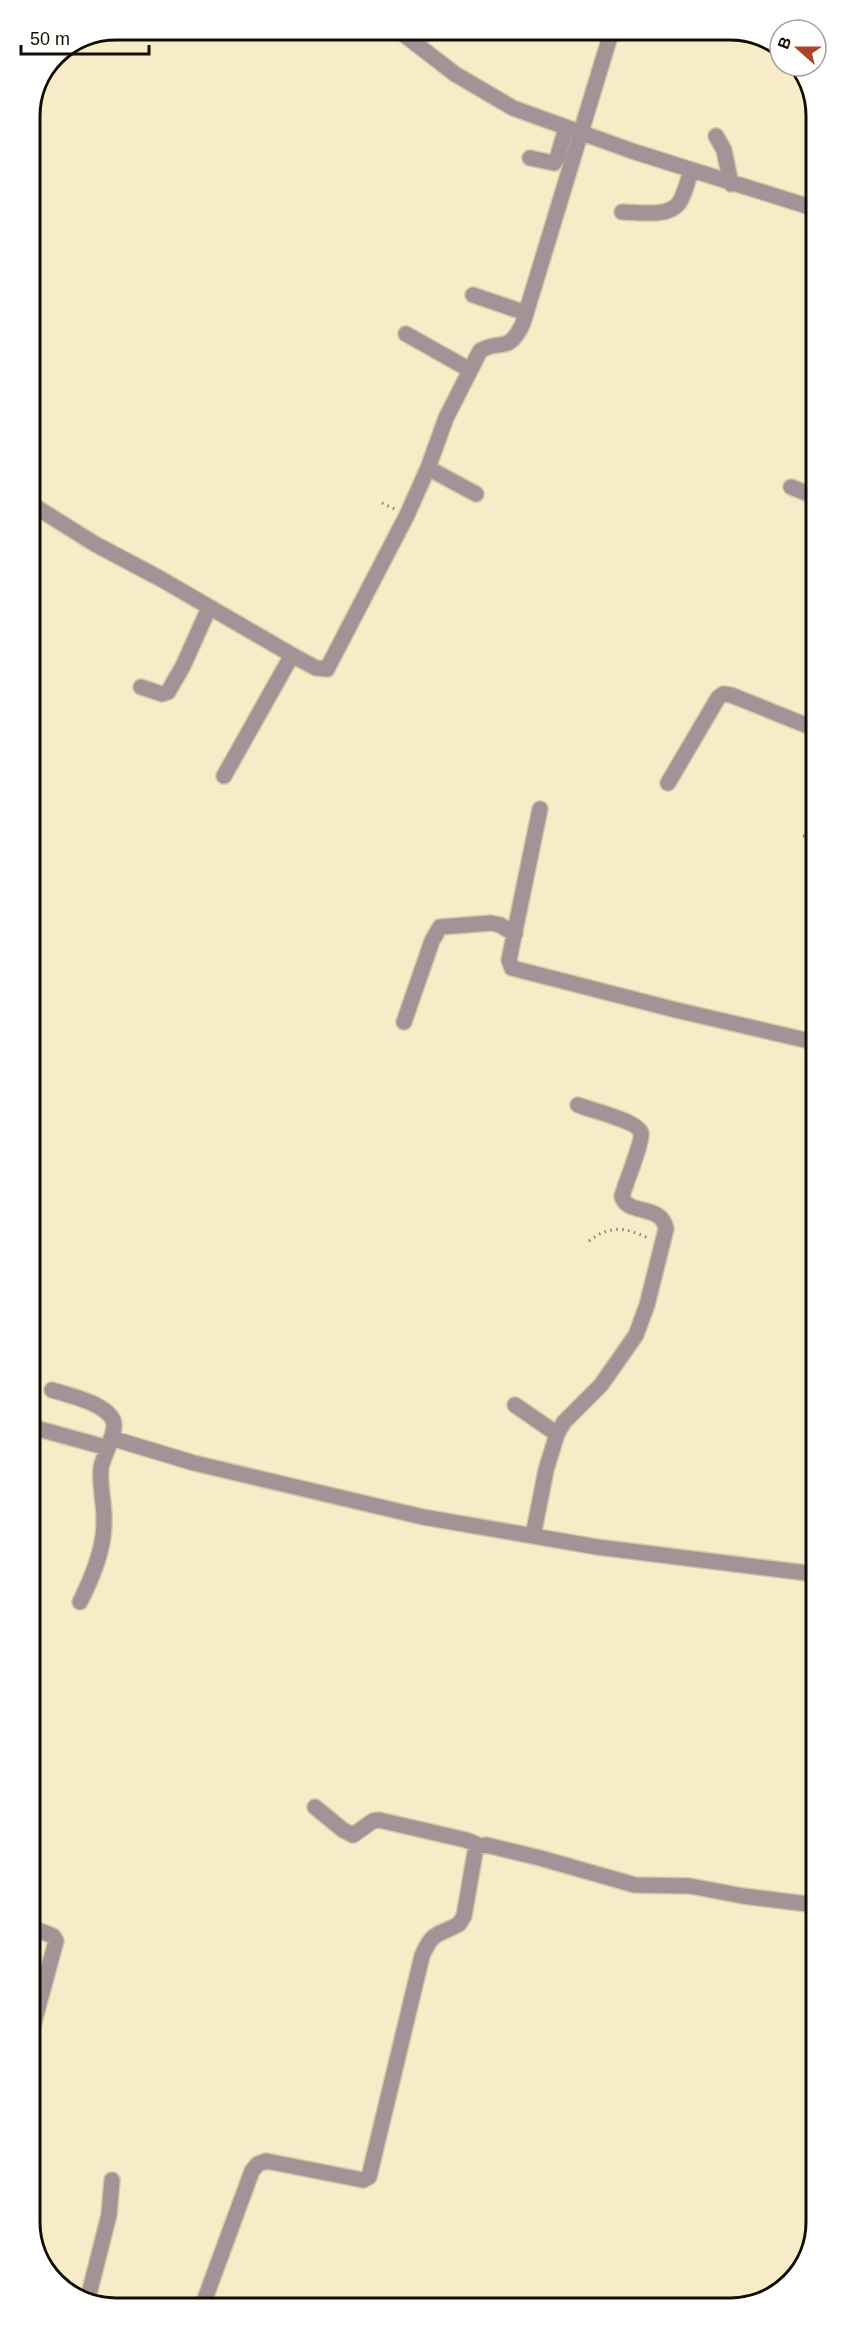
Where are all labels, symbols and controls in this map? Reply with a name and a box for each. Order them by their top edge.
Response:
scale bar [21,18,148,56]
north arrow [768,18,828,78]
text: 50 m [30,29,70,49]
text: B [774,34,794,51]

